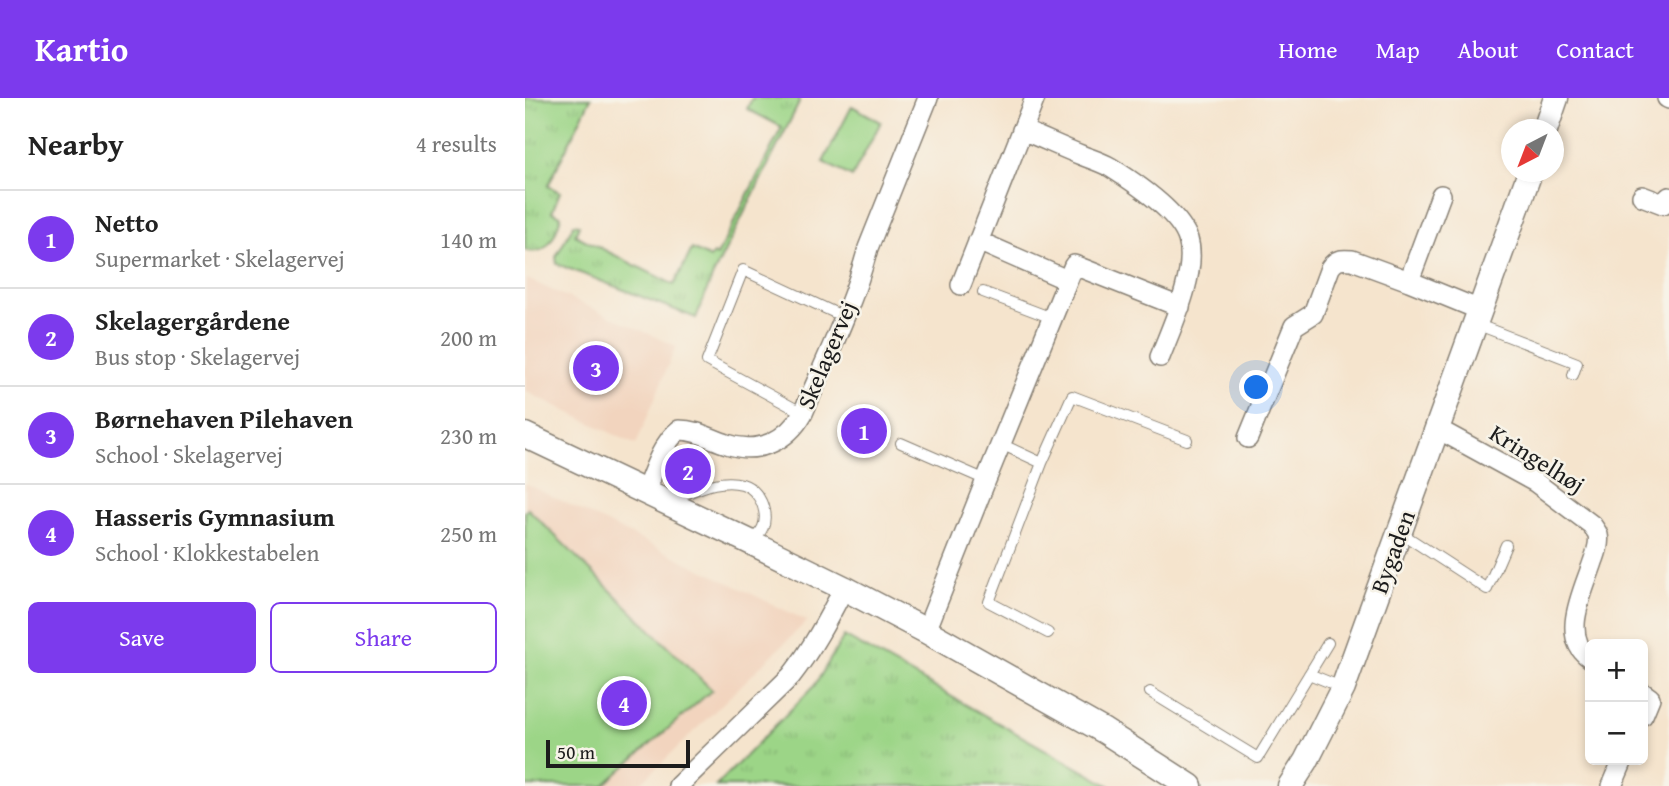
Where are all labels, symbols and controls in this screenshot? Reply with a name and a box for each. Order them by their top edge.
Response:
text: Kartio [35,25,128,73]
text: Home [1279,32,1338,67]
text: Map [1376,32,1420,67]
text: About [1458,32,1518,67]
text: Contact [1556,32,1634,67]
north arrow [1501,119,1564,182]
text: Nearby [28,122,124,166]
text: 4 results [416,127,497,160]
text: Netto [95,203,159,242]
text: 1 [45,223,57,256]
text: 140 m [440,223,497,256]
text: Supermarket · Skelagervej [95,242,345,275]
street label: Skelagervej [788,295,865,415]
text: Skelagergårdene [95,301,290,340]
text: 2 [45,321,57,354]
text: 200 m [440,321,497,354]
text: Bus stop · Skelagervej [95,340,300,373]
pin: 3 [573,342,619,394]
your location [1239,370,1273,404]
text: Børnehaven Pilehaven [95,399,353,438]
pin: 1 [841,405,887,457]
street label: Kringelhøj [1483,416,1592,502]
text: 3 [45,419,57,452]
text: 230 m [440,419,497,452]
text: School · Skelagervej [95,438,283,471]
pin: 2 [665,445,711,497]
text: Hasseris Gymnasium [95,497,335,536]
street label: Bygaden [1361,505,1424,598]
text: 4 [45,517,57,550]
text: 250 m [440,517,497,550]
text: School · Klokkestabelen [95,536,319,569]
button: Save [28,602,256,673]
button: Share [270,602,497,673]
map controls [1585,639,1648,765]
button: + [1585,639,1648,702]
pin: 4 [601,677,647,729]
button: − [1585,702,1648,765]
scale bar [546,737,689,769]
text: 50 m [557,738,595,766]

